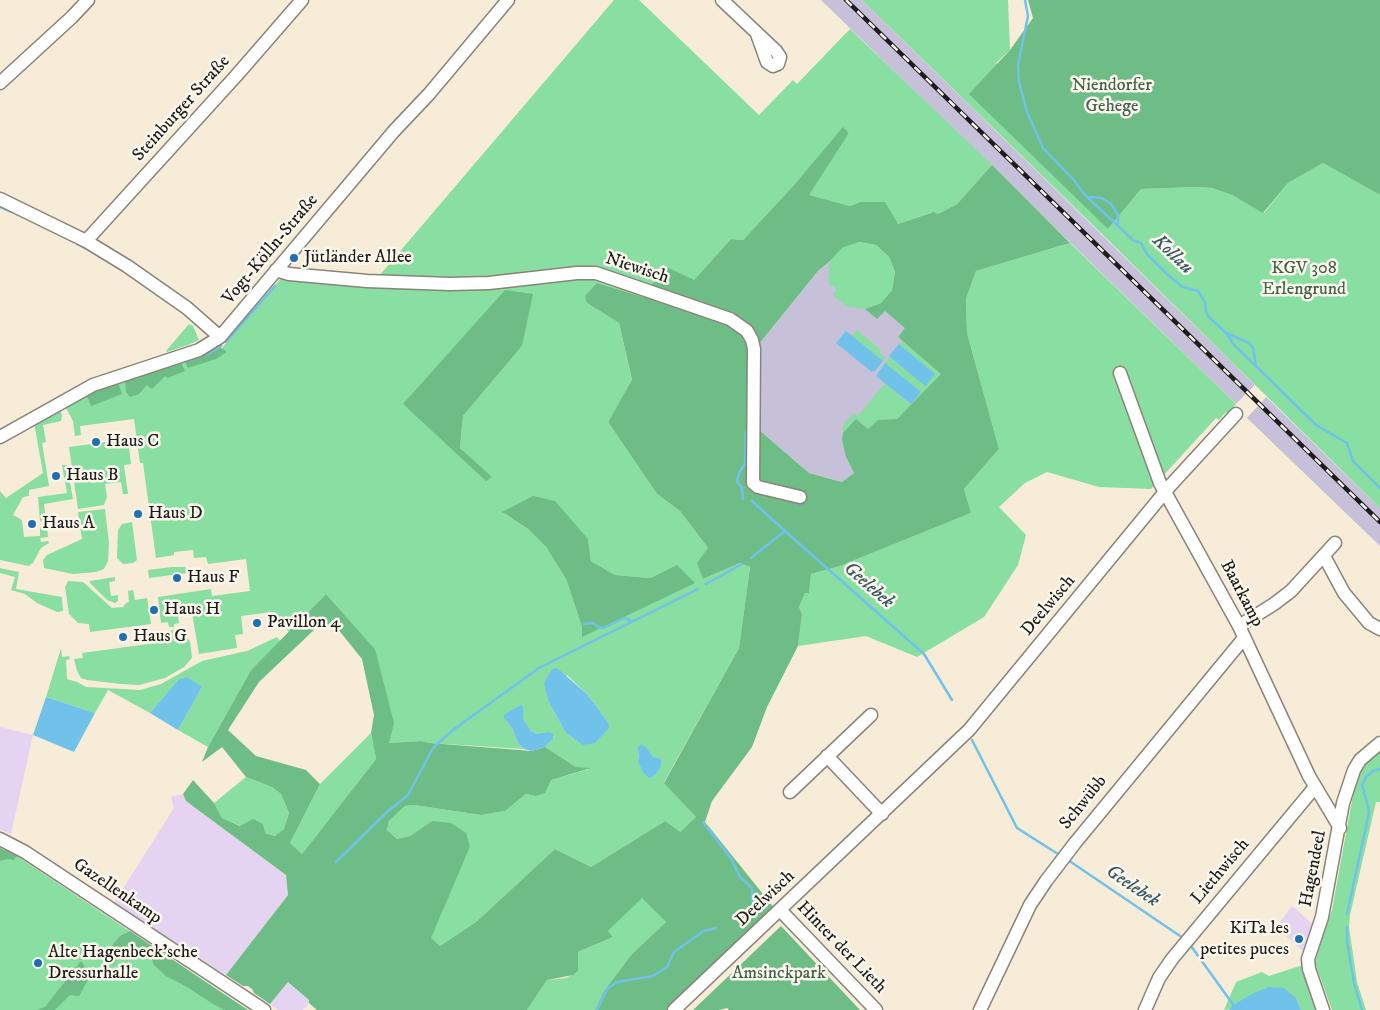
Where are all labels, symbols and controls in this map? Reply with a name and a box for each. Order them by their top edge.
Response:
street label: Steinburger Straße [129,52,235,166]
park label: Niendorfer Gehege [1072,75,1152,118]
street label: Vogt-Kölln-Straße [219,190,323,310]
water label: Kollau [1147,230,1197,280]
place label: Jütländer Allee [304,247,412,269]
street label: Niewisch [602,249,672,289]
marker: Jütländer Allee [288,252,300,264]
park label: KGV 308 Erlengrund [1262,258,1346,300]
place label: Haus C [106,431,159,453]
marker: Haus C [90,436,102,448]
place label: Haus B [66,465,119,487]
marker: Haus B [50,470,62,482]
place label: Haus D [148,503,203,525]
marker: Haus D [132,508,144,520]
place label: Haus A [42,513,95,535]
marker: Haus A [26,518,38,530]
street label: Baarkamp [1214,557,1268,631]
water label: Geelebek [838,558,898,614]
place label: Haus F [187,567,239,589]
street label: Deelwisch [1017,571,1081,641]
marker: Haus F [171,572,183,584]
place label: Haus H [164,599,220,621]
marker: Haus H [148,604,160,616]
place label: Pavillon 4 [267,612,341,634]
marker: Pavillon 4 [251,617,263,629]
place label: Haus G [133,626,187,648]
marker: Haus G [117,631,129,643]
street label: Schwübb [1056,772,1112,834]
street label: Hagendeel [1296,829,1332,909]
street label: Liethwisch [1187,835,1255,909]
street label: Gazellenkamp [69,854,165,930]
water label: Geelebek [1101,861,1163,913]
street label: Deelwisch [732,866,800,932]
street label: Hinter der Lieth [792,897,890,999]
place label: KiTa les petites puces [1200,918,1289,961]
marker: KiTa les petites puces [1293,933,1305,945]
place label: Alte Hagenbeck’sche Dressurhalle [48,942,198,984]
marker: Alte Hagenbeck’sche Dressurhalle [32,957,44,969]
park label: Amsinckpark [732,963,826,985]

